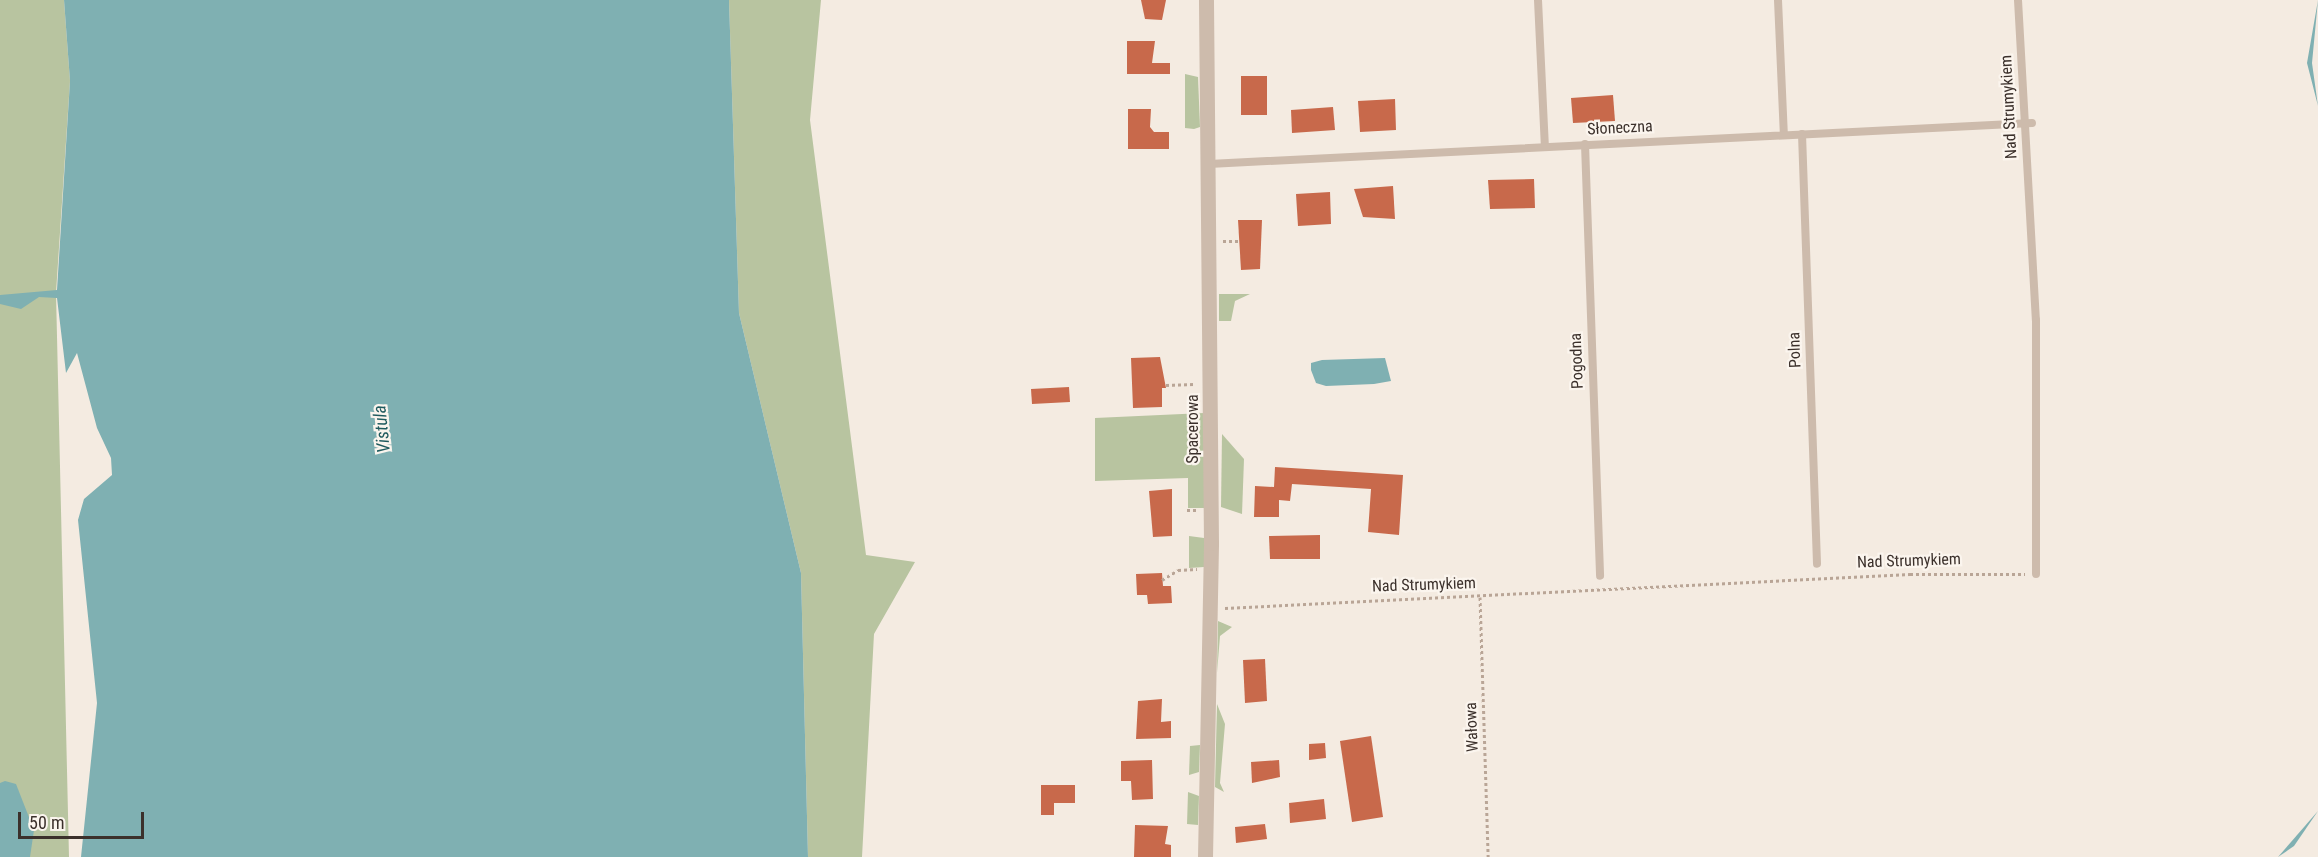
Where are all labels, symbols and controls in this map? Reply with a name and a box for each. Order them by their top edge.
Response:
street label: Nad Strumykiem [1997,55,2021,159]
street label: Słoneczna [1587,117,1653,139]
street label: Polna [1785,332,1805,368]
street label: Pogodna [1566,333,1588,389]
street label: Spacerowa [1183,394,1203,464]
water label: Vistula [369,404,395,454]
street label: Nad Strumykiem [1857,550,1961,572]
street label: Nad Strumykiem [1372,574,1476,596]
street label: Wałowa [1462,702,1482,752]
scale bar [21,800,147,838]
text: 50 m [29,812,64,833]

